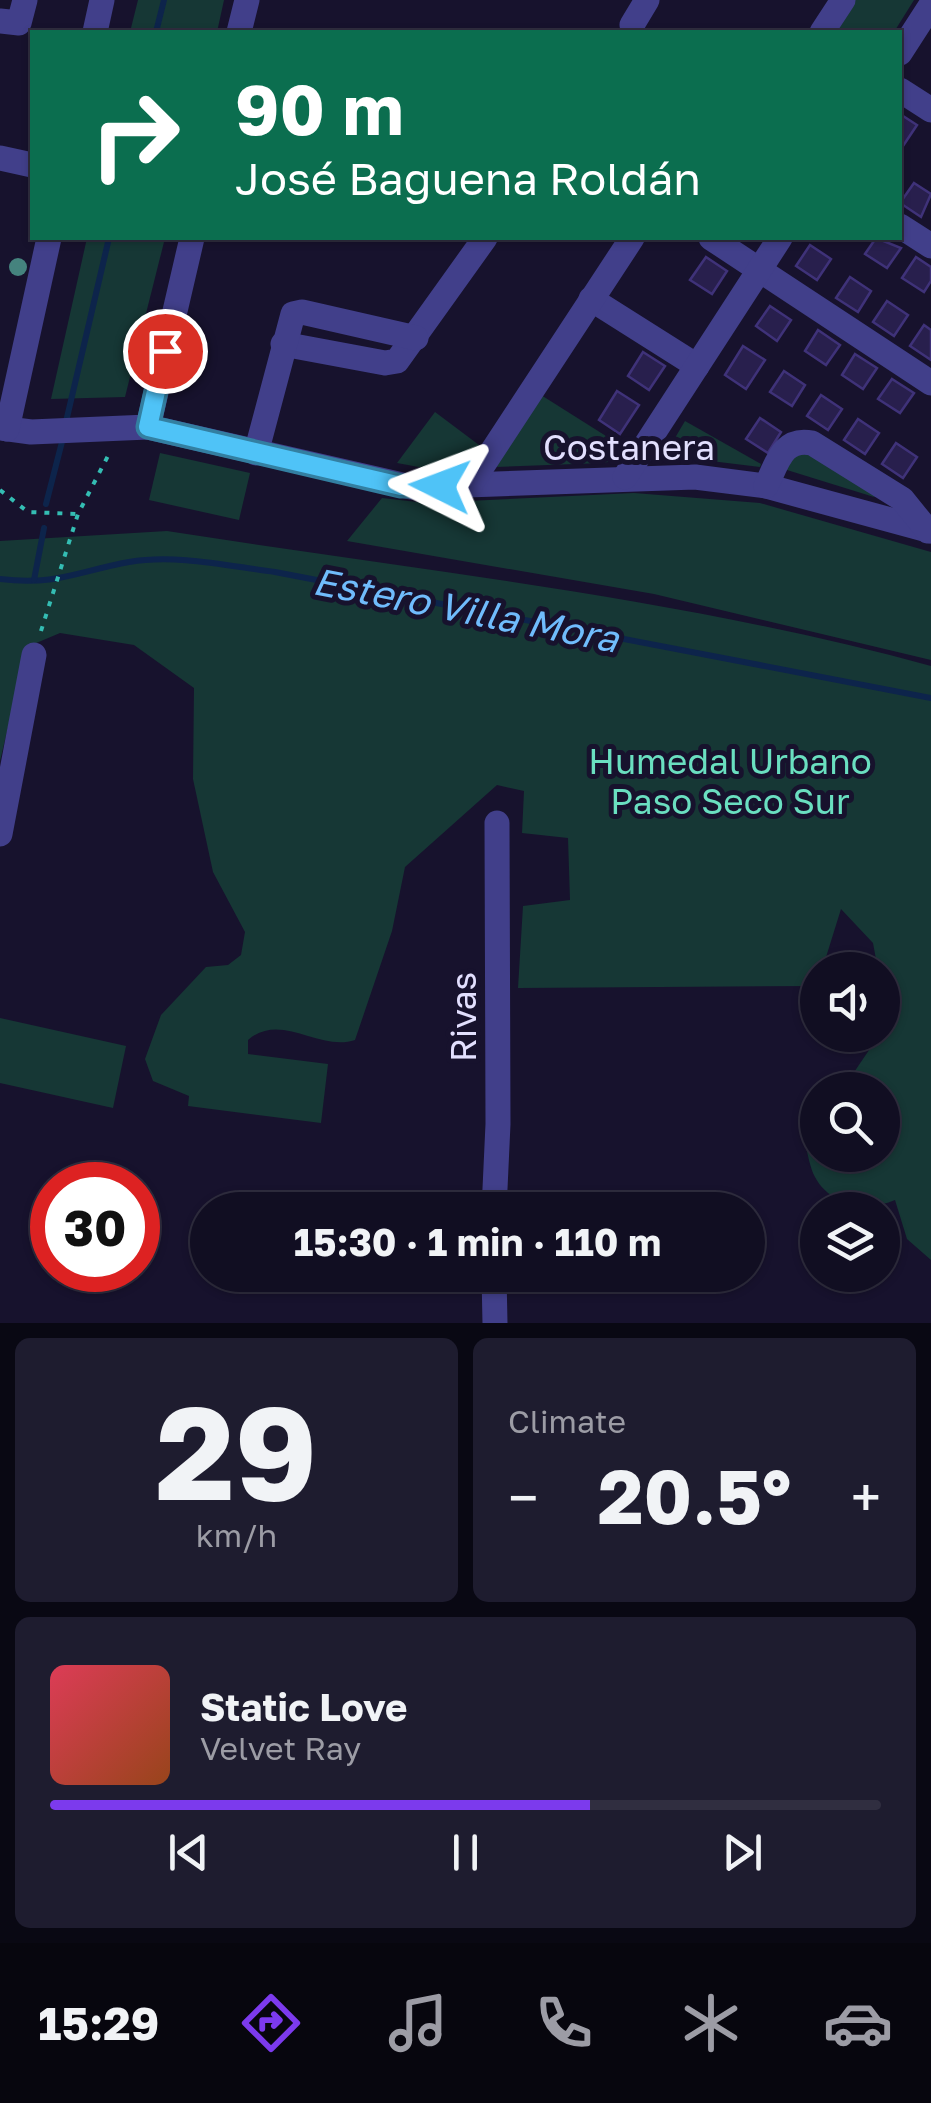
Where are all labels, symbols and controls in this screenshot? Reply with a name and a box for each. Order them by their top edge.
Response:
text: 90 m [235,66,404,150]
icon: right [70,70,200,200]
text: José Baguena Roldán [235,151,701,205]
pin [123,309,208,394]
icon: arrive [138,324,193,379]
street label: Costanera [543,426,715,468]
position arrow [388,434,492,538]
water label: Estero Villa Mora [310,557,624,661]
park label: Humedal Urbano Paso Seco Sur [588,740,872,822]
map controls [800,952,900,1292]
button: sound [800,952,900,1052]
street label: Rivas [442,972,484,1062]
button: search [800,1072,900,1172]
speed limit sign: 30 [30,1162,160,1292]
button: layers [800,1192,900,1292]
text: 15:30 · 1 min · 110 m [294,1219,661,1264]
text: 29 [156,1373,317,1529]
text: Climate [508,1402,626,1440]
text: 20.5° [598,1450,791,1541]
text: − [508,1464,538,1530]
text: + [851,1464,881,1530]
text: km/h [196,1516,277,1554]
text: Static Love [200,1684,407,1729]
text: Velvet Ray [200,1729,361,1767]
icon: previous [161,1825,216,1880]
icon: pause [438,1825,493,1880]
icon: next [715,1825,770,1880]
icon: directions [236,1988,306,2058]
icon: music [383,1988,453,2058]
icon: phone [529,1988,599,2058]
icon: climate [676,1988,746,2058]
icon: car [823,1988,893,2058]
text: 15:29 [38,1996,159,2050]

